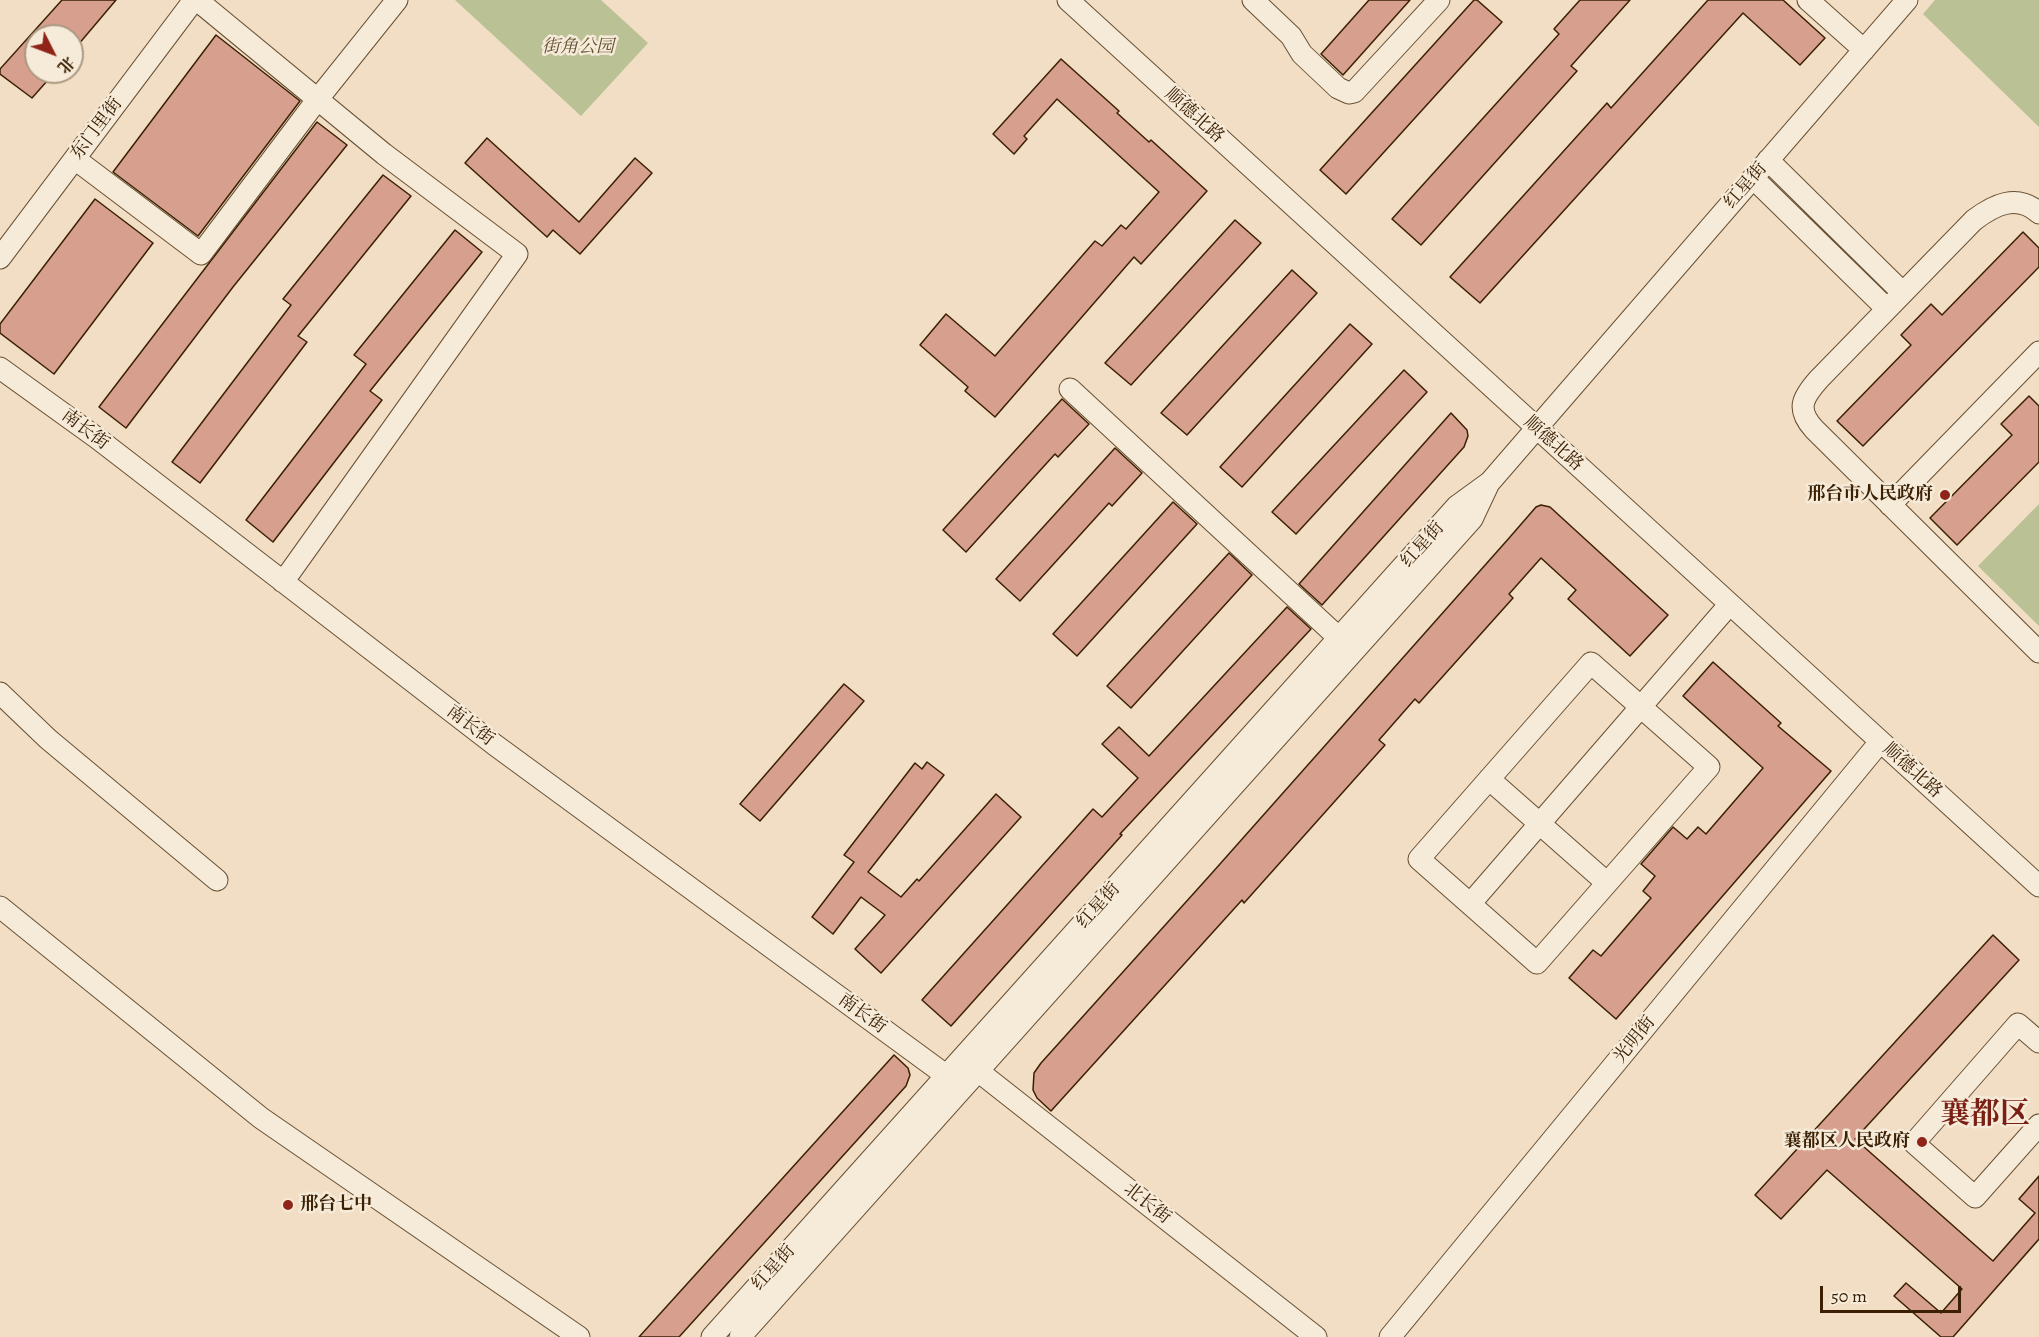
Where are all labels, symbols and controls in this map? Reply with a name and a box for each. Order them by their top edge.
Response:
north arrow [24,24,84,84]
park label: 街角公园 [542,37,614,59]
text: 北 [52,51,79,78]
street label: 顺德北路 [1160,84,1228,148]
street label: 东门里街 [67,94,127,164]
street label: 红星街 [1720,159,1772,213]
street label: 南长街 [57,405,113,455]
street label: 顺德北路 [1519,412,1587,476]
place label: 邢台市人民政府 [1807,484,1933,506]
marker: 邢台市人民政府 [1938,488,1952,502]
street label: 红星街 [1397,518,1449,572]
street label: 南长街 [442,701,498,751]
street label: 顺德北路 [1878,739,1946,803]
street label: 红星街 [1073,879,1125,933]
street label: 南长街 [834,989,890,1039]
street label: 光明街 [1610,1012,1660,1068]
district label: 襄都区 [1940,1098,2030,1134]
place label: 襄都区人民政府 [1784,1131,1910,1153]
marker: 襄都区人民政府 [1915,1135,1929,1149]
street label: 北长街 [1119,1179,1175,1229]
place label: 邢台七中 [300,1194,372,1216]
marker: 邢台七中 [281,1198,295,1212]
street label: 红星街 [748,1241,800,1295]
scale bar [1823,1274,1964,1312]
text: 50 m [1831,1284,1867,1308]

